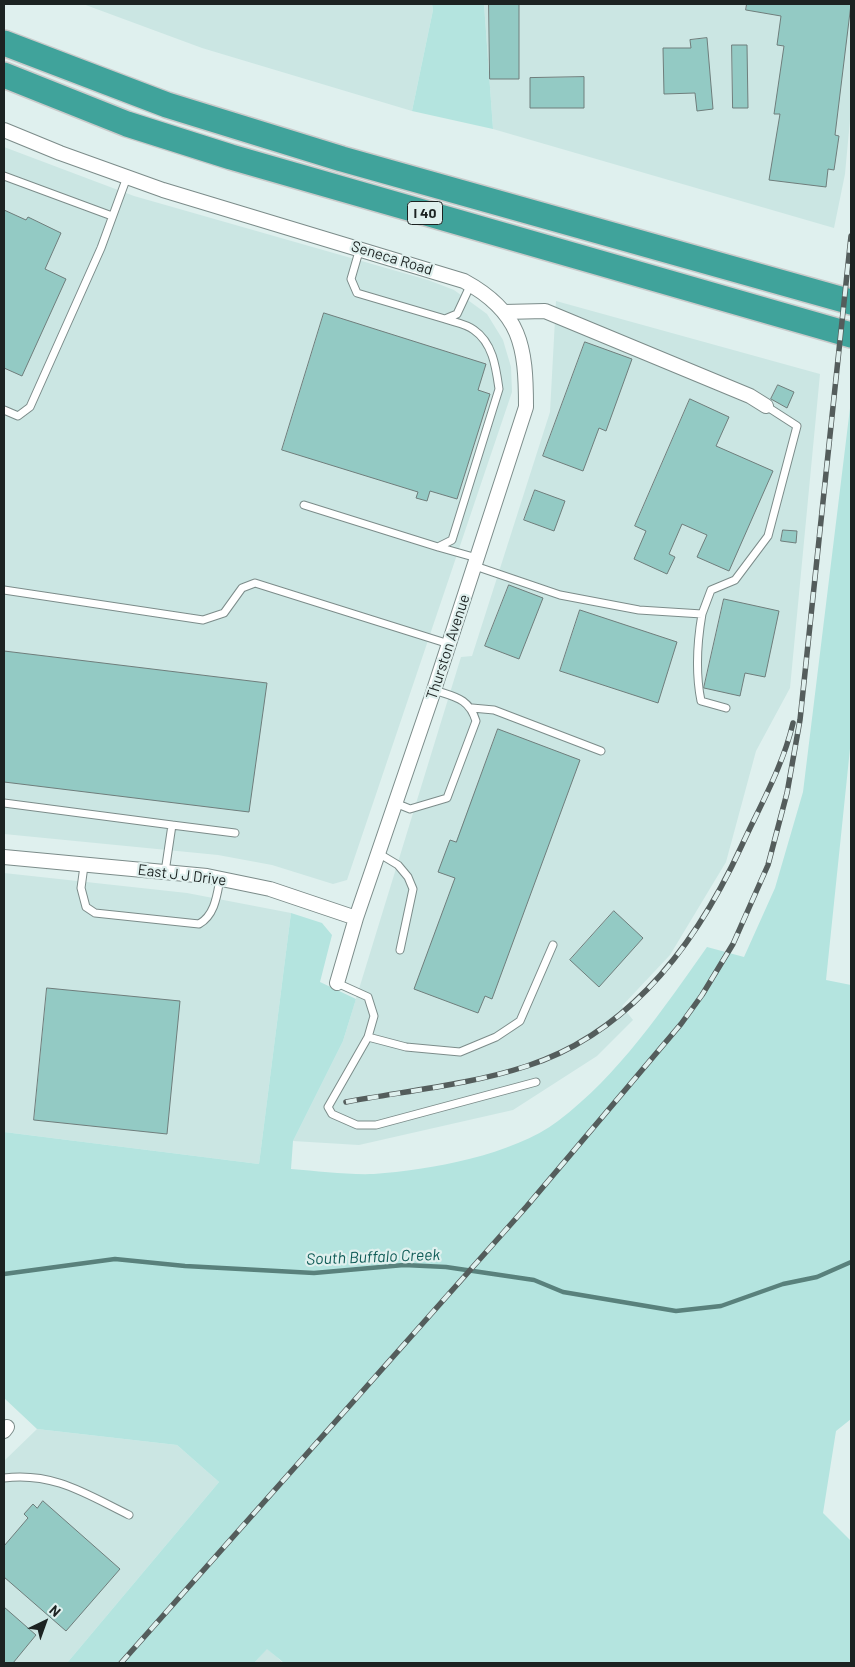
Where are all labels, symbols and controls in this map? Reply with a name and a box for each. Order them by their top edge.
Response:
road number: I 40 [408,202,442,224]
street label: Seneca Road [349,237,435,279]
street label: Thurston Avenue [423,592,473,702]
street label: East J J Drive [137,861,227,889]
water label: South Buffalo Creek [306,1245,440,1269]
north arrow [20,1597,70,1647]
text: N [46,1601,65,1620]

